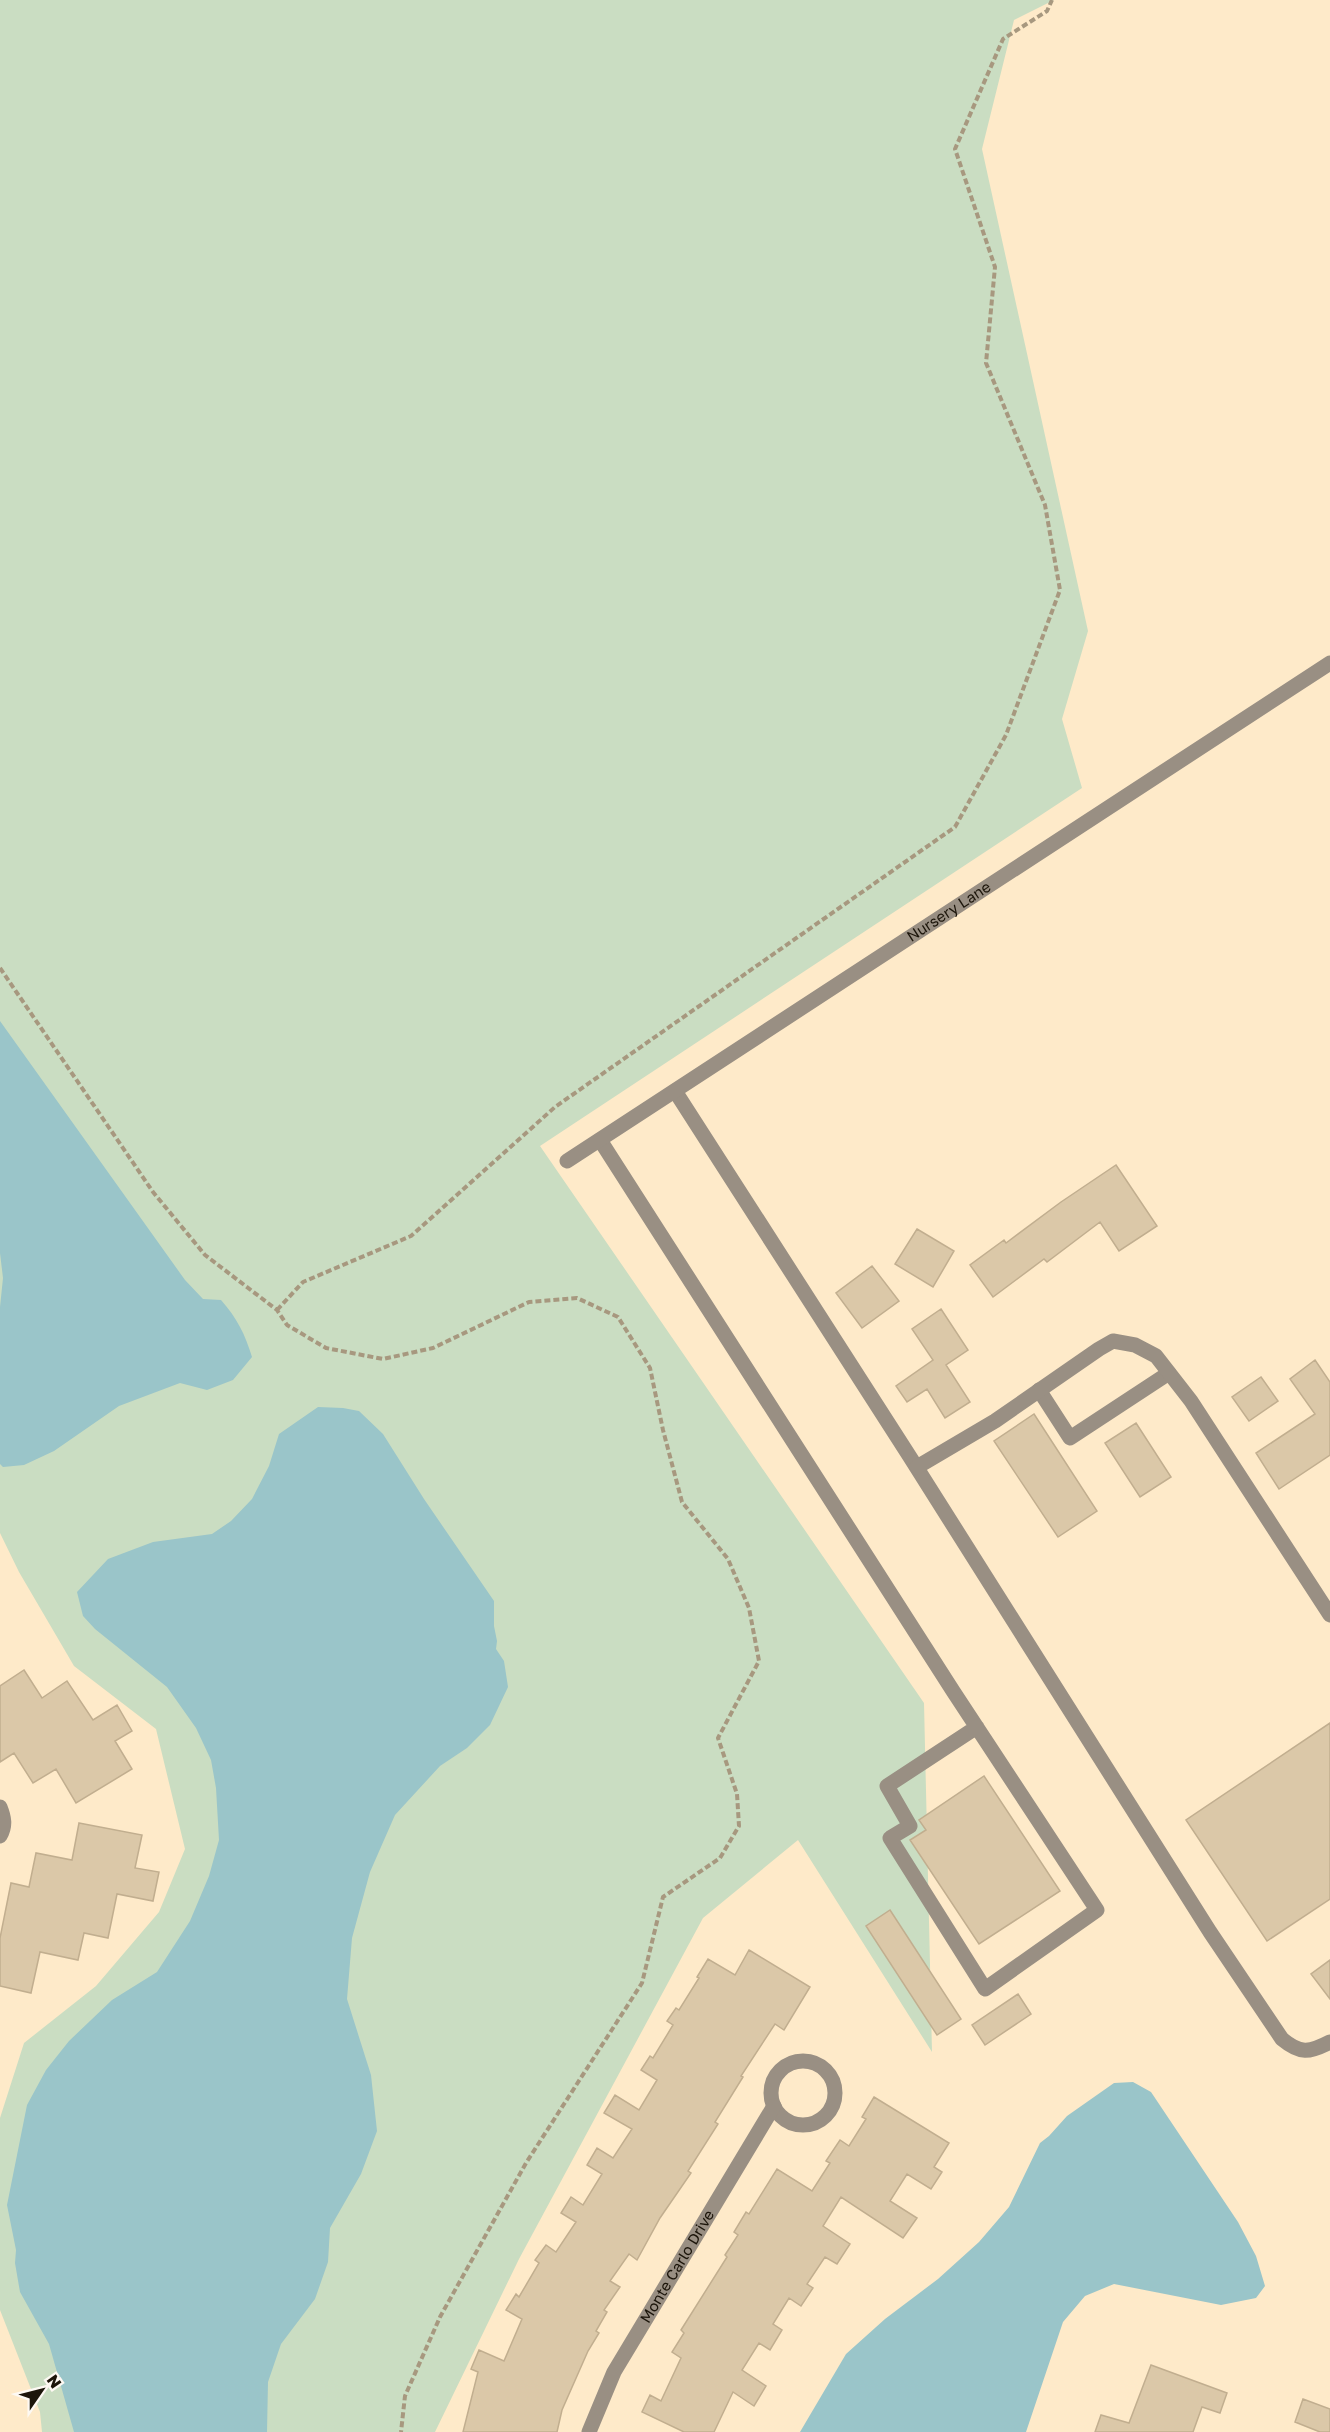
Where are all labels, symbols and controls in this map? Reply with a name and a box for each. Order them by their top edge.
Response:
street label: Nursery Lane [903,877,994,945]
street label: Monte Carlo Drive [636,2206,718,2326]
north arrow [12,2360,72,2420]
text: N [43,2371,66,2392]

